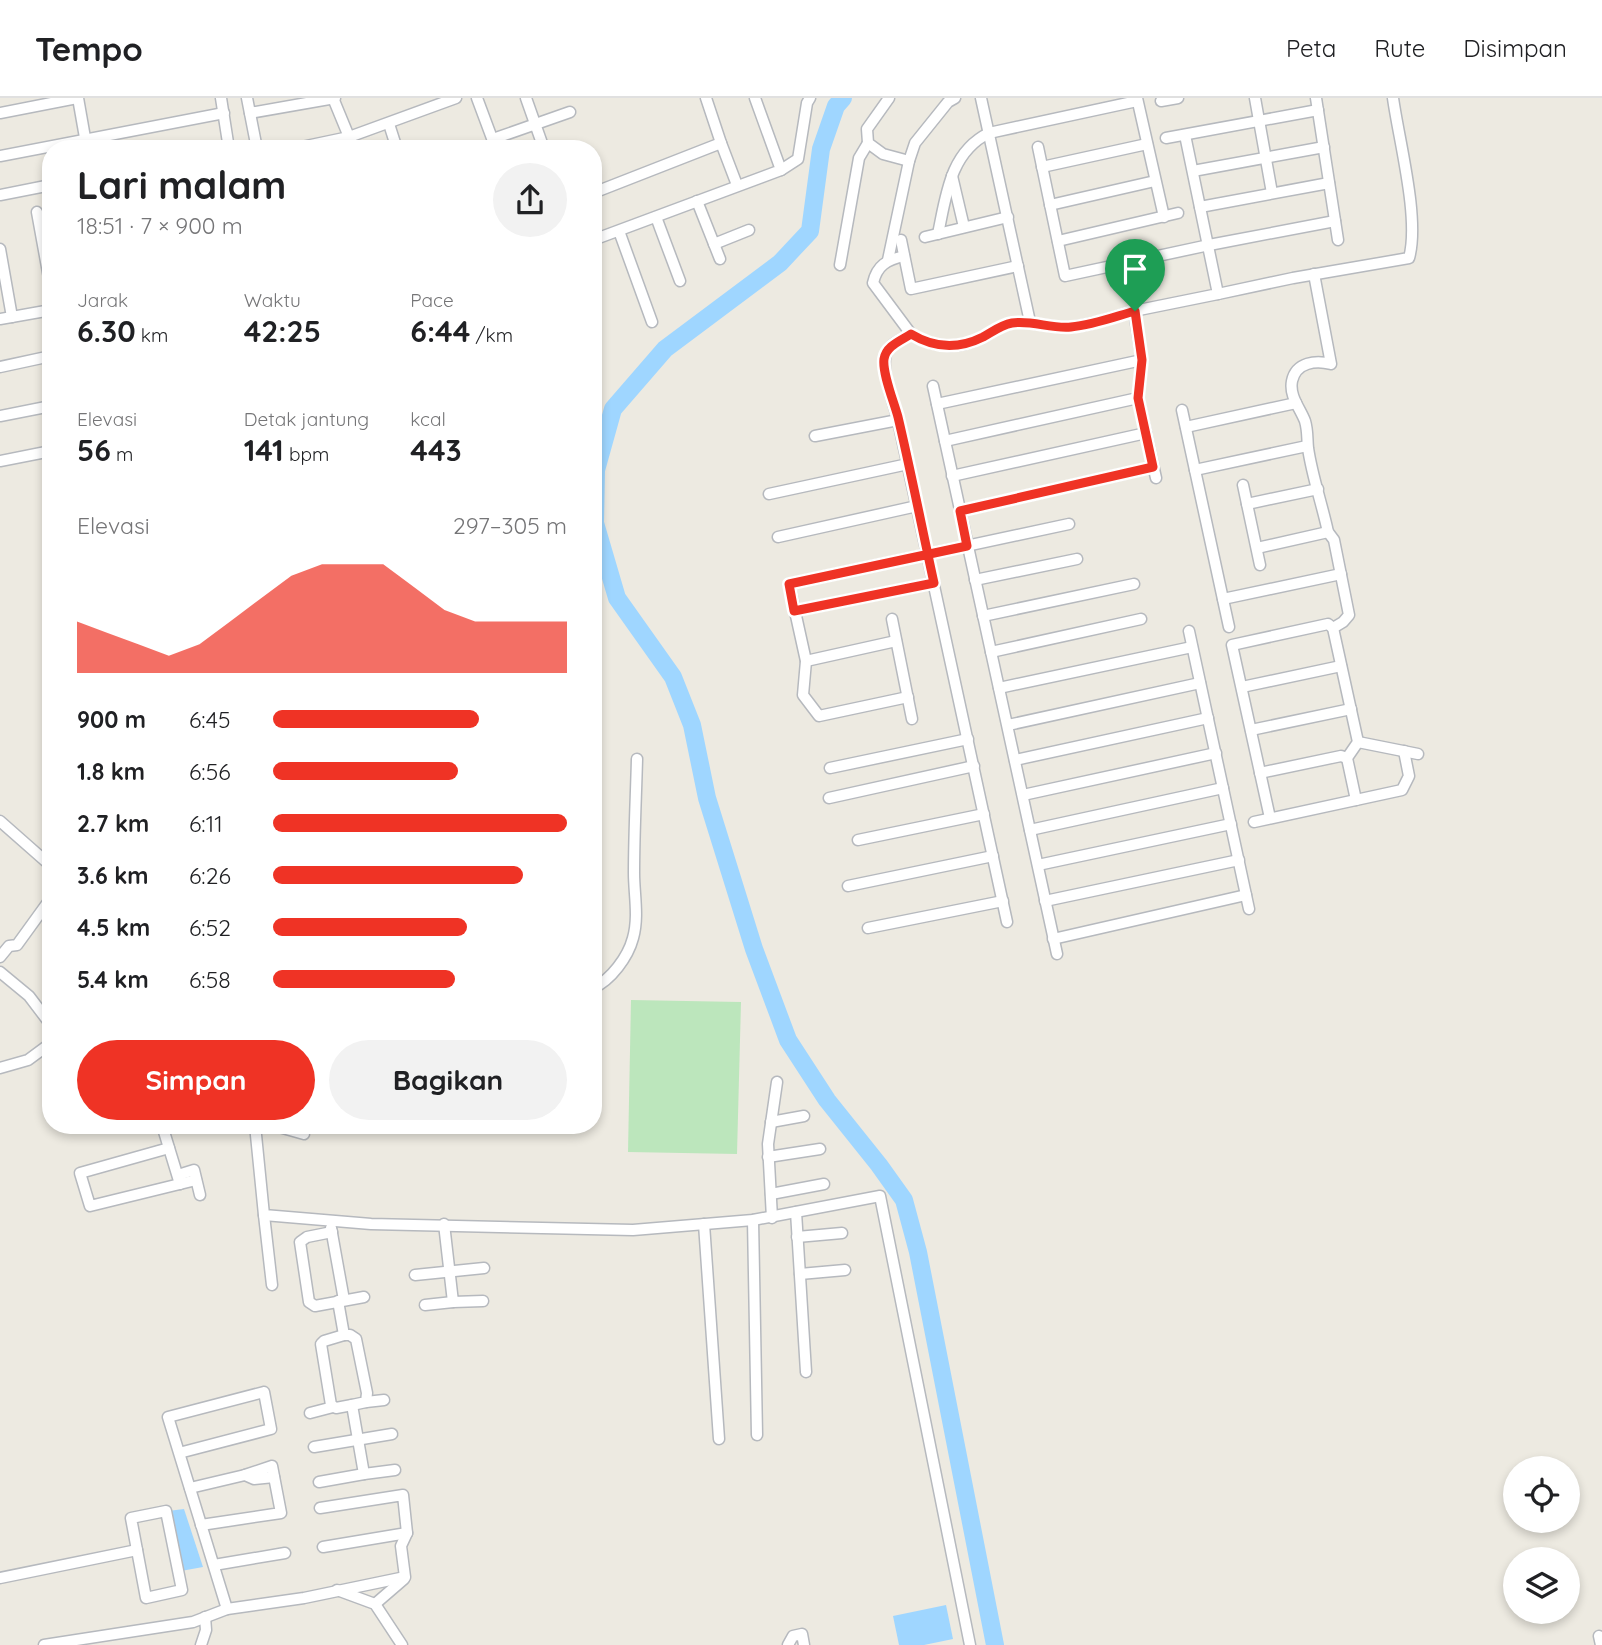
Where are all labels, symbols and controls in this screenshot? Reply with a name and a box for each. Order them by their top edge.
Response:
text: Tempo [35,28,143,69]
text: Peta [1286,33,1336,63]
text: Rute [1374,33,1425,63]
text: Disimpan [1463,33,1567,63]
text: Lari malam [77,161,286,209]
button: share [493,163,567,237]
text: 18:51 · 7 × 900 m [77,211,243,240]
pin [1105,239,1165,311]
icon: arrive [1116,250,1154,288]
text: Jarak [77,288,128,312]
text: Waktu [244,288,301,312]
text: Pace [410,288,454,312]
text: 6.30 [77,312,136,350]
text: 42:25 [244,312,321,350]
text: 6:44 [410,312,470,350]
text: km [136,323,168,347]
text: /km [470,323,513,347]
text: Elevasi [77,407,137,431]
text: Detak jantung [244,407,369,431]
text: kcal [410,407,446,431]
text: 56 [77,431,111,469]
text: 141 [244,431,284,469]
text: 443 [410,431,462,469]
text: m [111,442,133,466]
text: bpm [284,442,329,466]
text: Elevasi [77,511,150,540]
text: 297–305 m [453,511,567,540]
text: 900 m [77,705,146,734]
text: 6:45 [189,705,231,734]
text: 1.8 km [77,757,145,786]
text: 6:56 [189,757,231,786]
text: 2.7 km [77,809,149,838]
text: 6:11 [189,809,223,838]
text: 3.6 km [77,861,149,890]
text: 6:26 [189,861,231,890]
text: 4.5 km [77,913,150,942]
text: 6:52 [189,913,231,942]
text: 5.4 km [77,965,149,994]
text: 6:58 [189,965,231,994]
button: Simpan [77,1040,315,1120]
button: Bagikan [329,1040,567,1120]
map controls [1503,1456,1580,1624]
button: locate [1503,1456,1580,1533]
button: layers [1503,1547,1580,1624]

